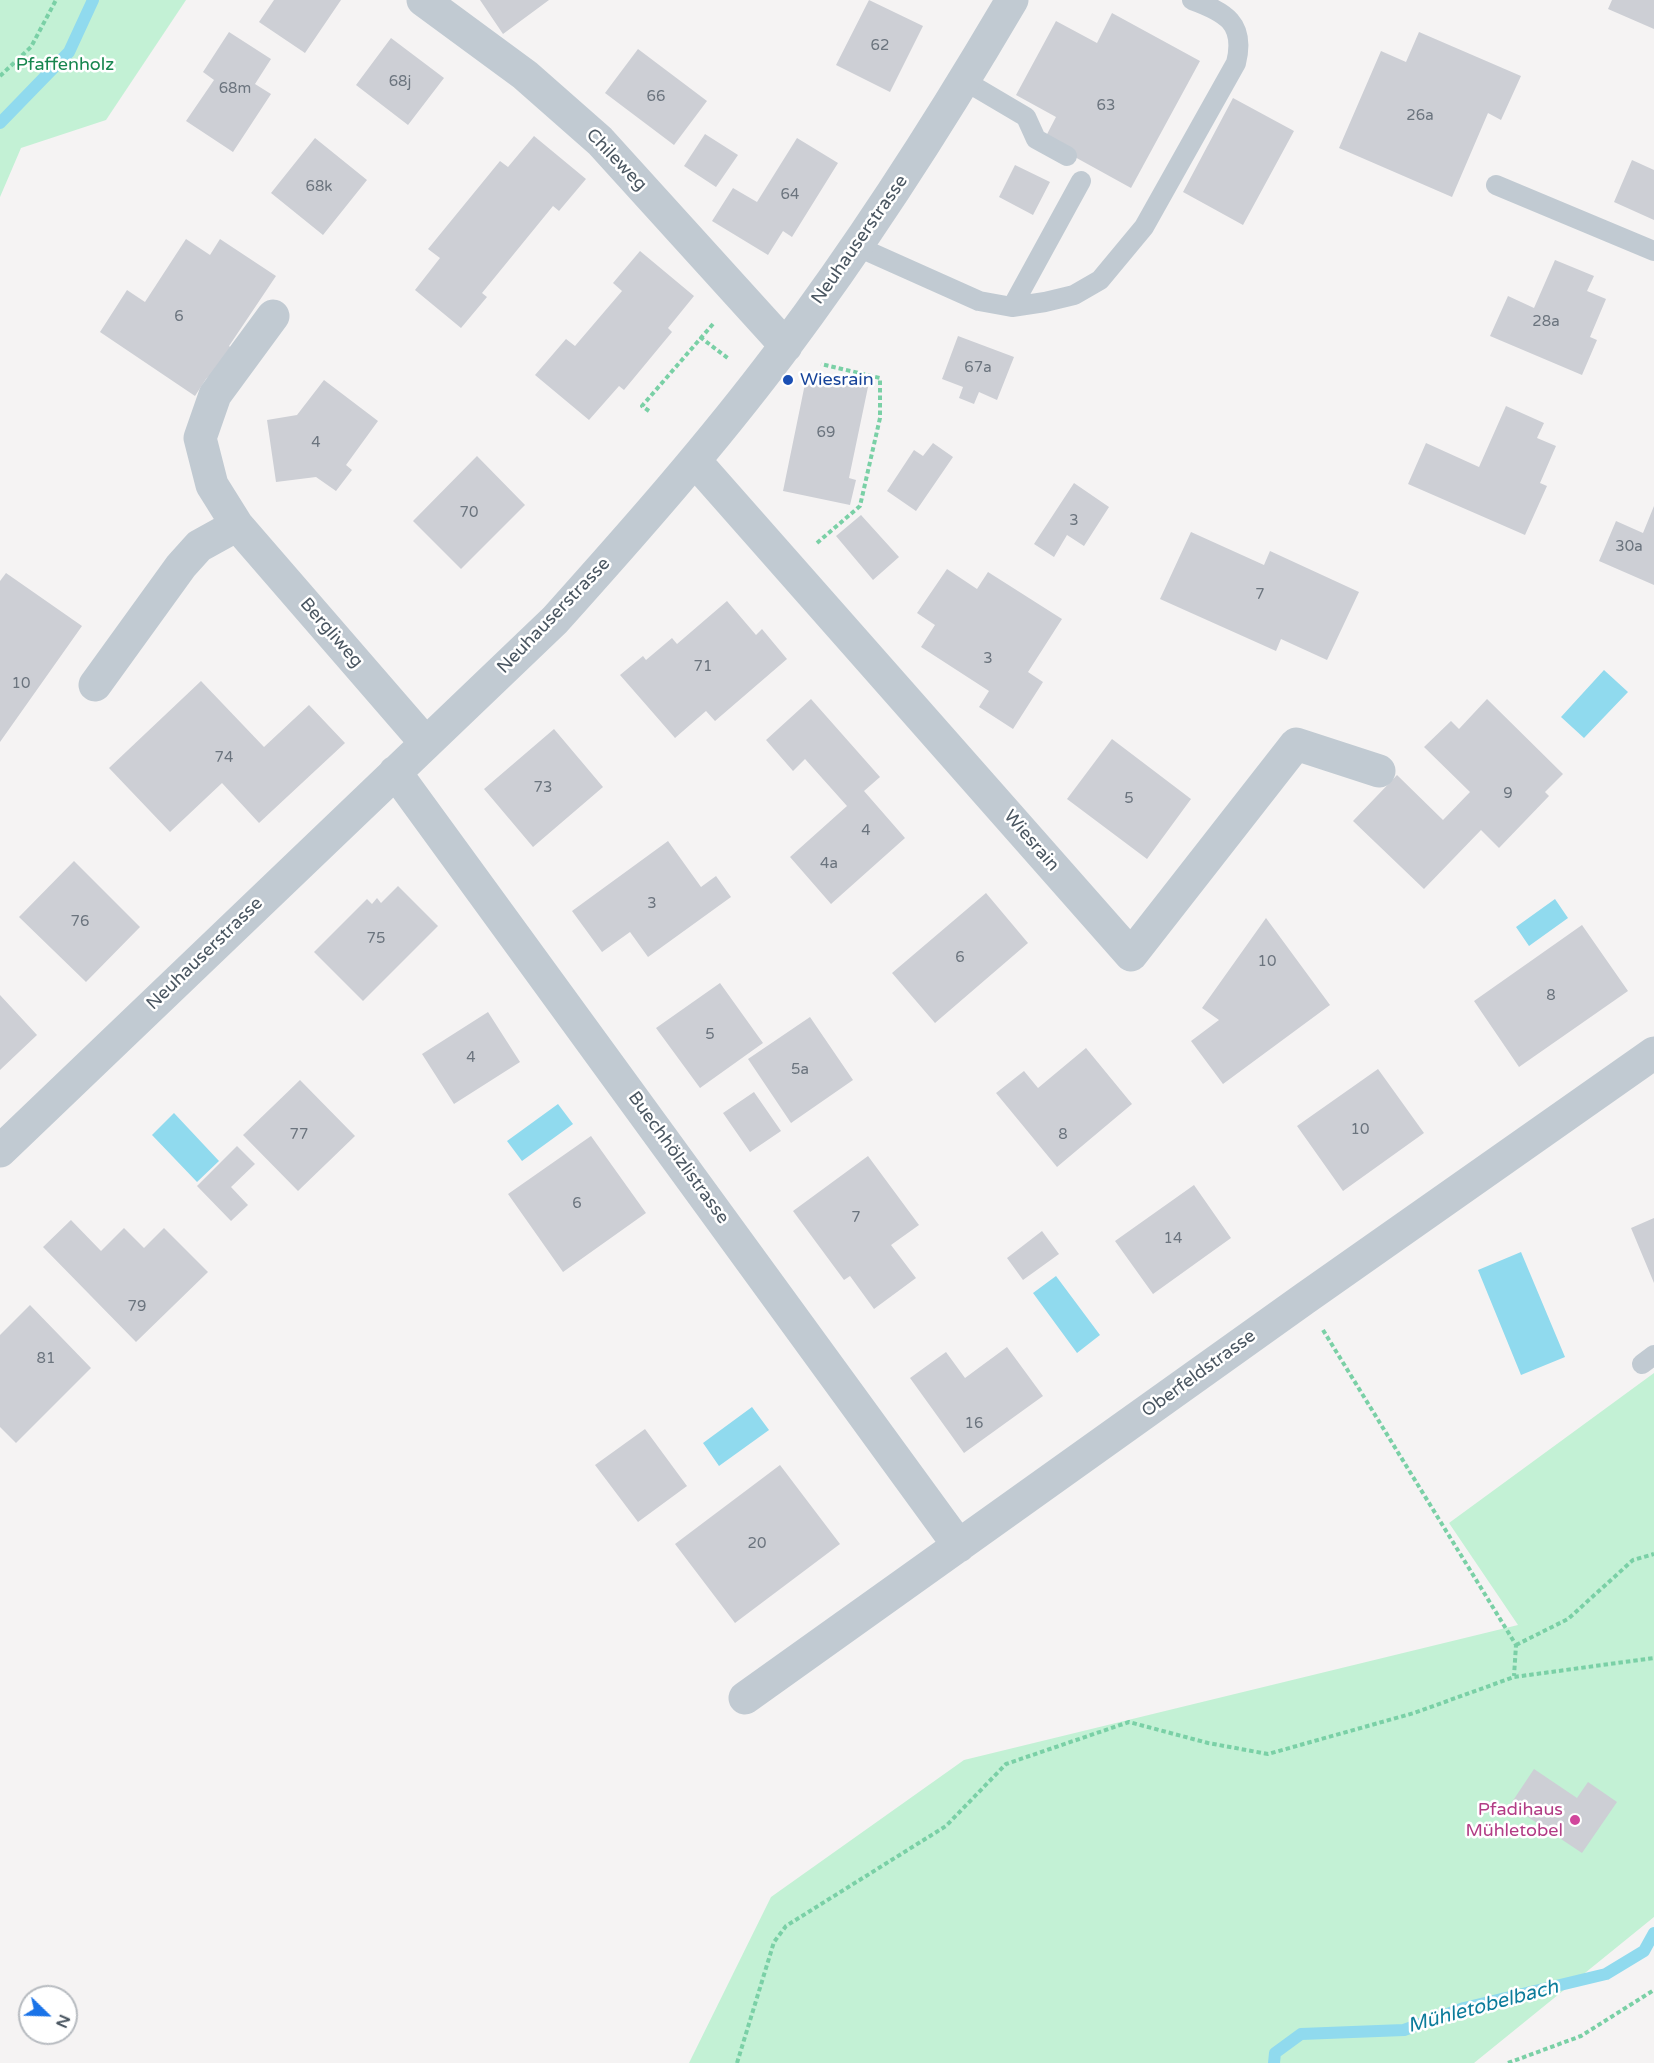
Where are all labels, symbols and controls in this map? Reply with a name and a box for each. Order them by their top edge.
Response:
house number: 62 [871,37,889,55]
park label: Pfaffenholz [16,54,114,76]
house number: 68j [389,73,411,91]
house number: 68m [219,80,251,98]
house number: 66 [647,88,665,106]
house number: 63 [1097,97,1115,115]
house number: 26a [1406,107,1434,125]
street label: Chileweg [581,124,651,196]
street label: Neuhauserstrasse [807,171,913,309]
house number: 68k [305,178,333,196]
house number: 64 [781,186,799,204]
house number: 6 [174,308,184,326]
house number: 28a [1532,313,1560,331]
house number: 67a [964,359,992,377]
place label: Wiesrain [800,369,874,391]
marker: Wiesrain [781,373,795,387]
house number: 69 [817,424,835,442]
house number: 4 [311,434,321,452]
house number: 70 [460,504,478,522]
house number: 3 [1069,512,1079,530]
house number: 30a [1615,538,1643,556]
street label: Neuhauserstrasse [493,553,615,679]
house number: 7 [1255,586,1265,604]
street label: Bergliweg [295,594,367,672]
house number: 3 [983,650,993,668]
house number: 71 [694,658,712,676]
house number: 10 [12,675,30,693]
house number: 74 [215,749,233,767]
house number: 73 [534,779,552,797]
house number: 9 [1503,785,1513,803]
house number: 5 [1124,790,1134,808]
street label: Wiesrain [999,806,1063,876]
house number: 4 [861,822,871,840]
house number: 4a [820,855,838,873]
street label: Neuhauserstrasse [142,893,268,1015]
house number: 3 [647,895,657,913]
house number: 76 [71,913,89,931]
house number: 75 [367,930,385,948]
house number: 6 [955,949,965,967]
house number: 10 [1258,953,1276,971]
house number: 8 [1546,987,1556,1005]
house number: 5 [705,1026,715,1044]
house number: 4 [466,1049,476,1067]
house number: 5a [791,1061,809,1079]
street label: Buechhölzlistrasse [623,1088,733,1228]
house number: 10 [1351,1121,1369,1139]
house number: 77 [290,1126,308,1144]
house number: 8 [1058,1126,1068,1144]
house number: 6 [572,1195,582,1213]
house number: 7 [851,1209,861,1227]
house number: 14 [1164,1230,1182,1248]
house number: 79 [128,1298,146,1316]
street label: Oberfeldstrasse [1138,1326,1260,1422]
house number: 81 [37,1350,55,1368]
house number: 16 [965,1415,983,1433]
house number: 20 [748,1535,766,1553]
place label: Pfadihaus Mühletobel [1466,1799,1563,1842]
marker: Pfadihaus Mühletobel [1568,1813,1582,1827]
water label: Mühletobelbach [1405,1975,1561,2039]
north arrow [18,1985,78,2045]
text: N [51,2011,74,2031]

